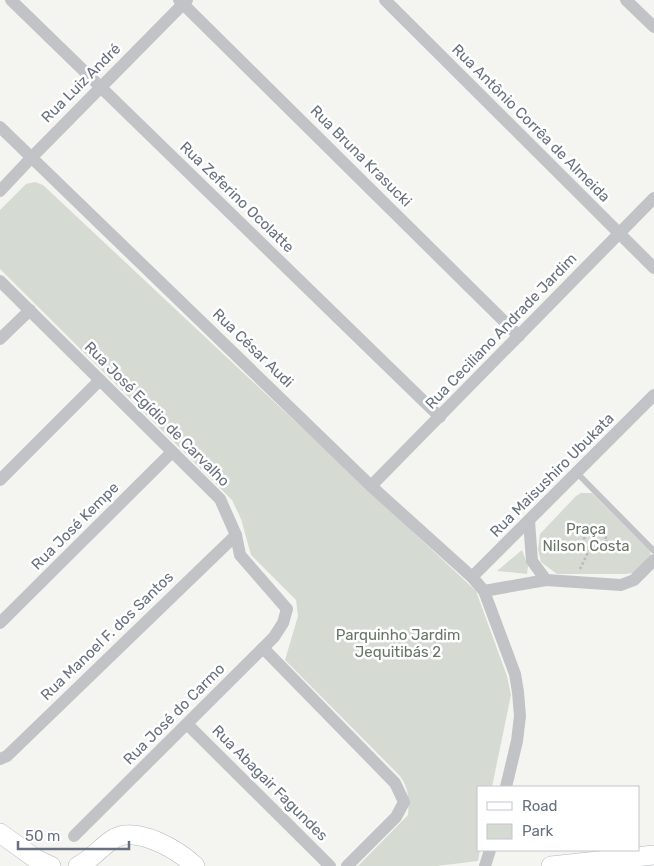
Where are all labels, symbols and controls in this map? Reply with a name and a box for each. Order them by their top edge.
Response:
street label: Rua Luiz André [38,40,124,126]
street label: Rua Antônio Corrêa de Almeida [448,40,614,206]
street label: Rua Bruna Krasucki [307,102,415,210]
street label: Rua Zeferino Ocolatte [176,138,298,256]
street label: Rua Ceciliano Andrade Jardim [422,249,580,413]
street label: Rua César Audi [209,305,297,391]
street label: Rua José Egídio de Carvalho [81,338,233,490]
street label: Rua Maisushiro Ubukata [486,409,618,541]
street label: Rua José Kempe [28,479,122,573]
park label: Praça Nilson Costa [542,520,630,555]
street label: Rua Manoel F. dos Santos [37,568,177,704]
park label: Parquinho Jardim Jequitibás 2 [336,626,460,661]
street label: Rua José do Carmo [120,660,228,768]
street label: Rua Abagair Fagundes [208,721,332,845]
legend [477,786,639,851]
text: Road [522,797,558,815]
scale bar [18,818,129,850]
text: Park [522,822,553,840]
text: 50 m [25,827,60,845]

